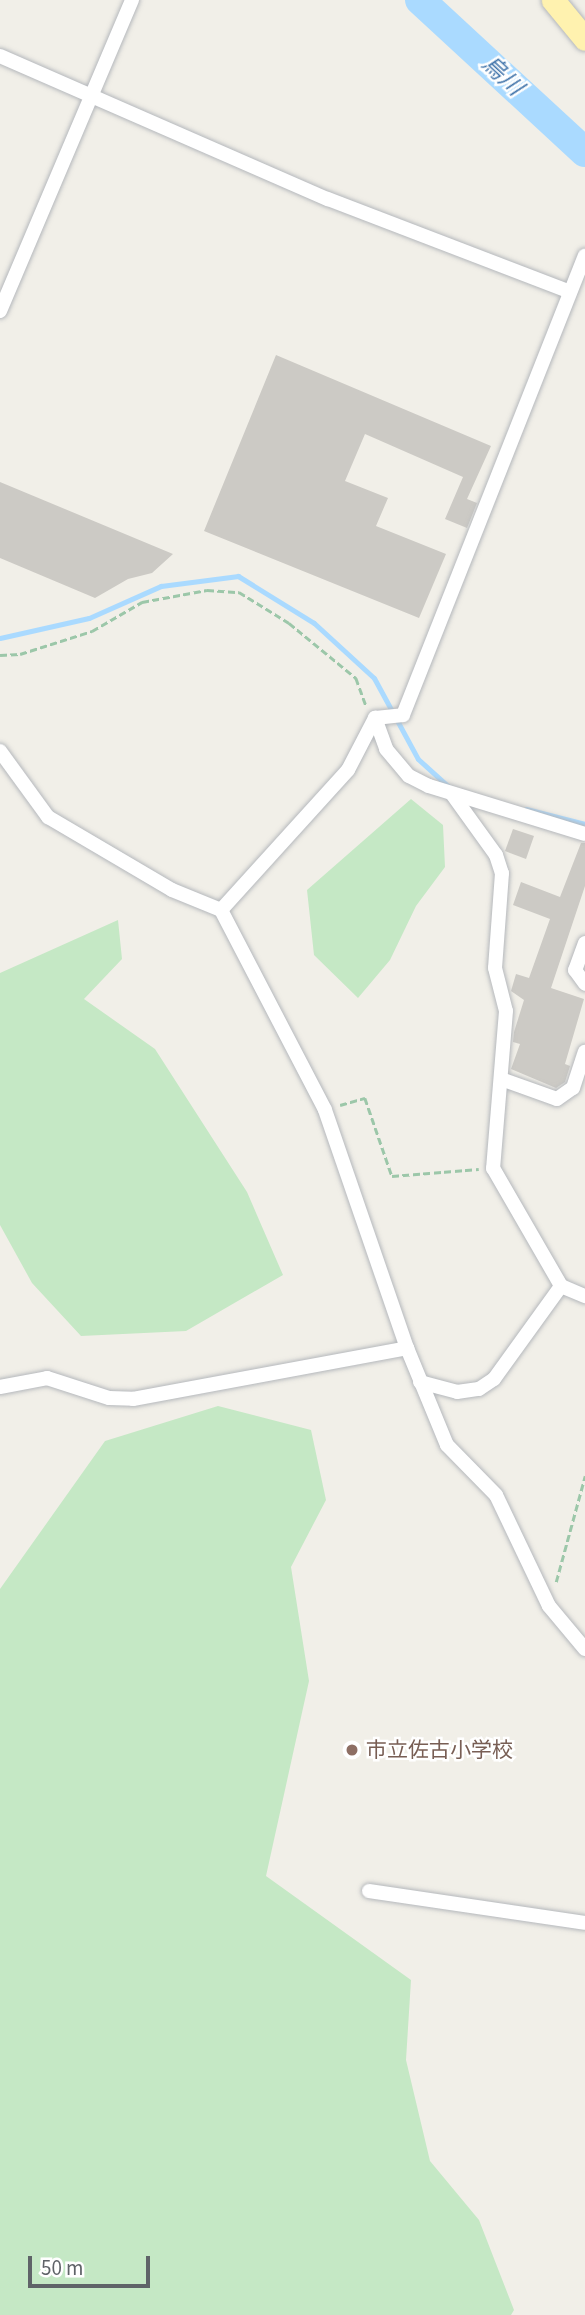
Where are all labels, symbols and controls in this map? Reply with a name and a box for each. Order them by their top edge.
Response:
water label: 烏川 [476,50,528,102]
place label: 市立佐古小学校 [366,1737,513,1763]
marker: 市立佐古小学校 [344,1742,360,1758]
scale bar [32,2242,154,2286]
text: 50 m [41,2253,83,2283]

